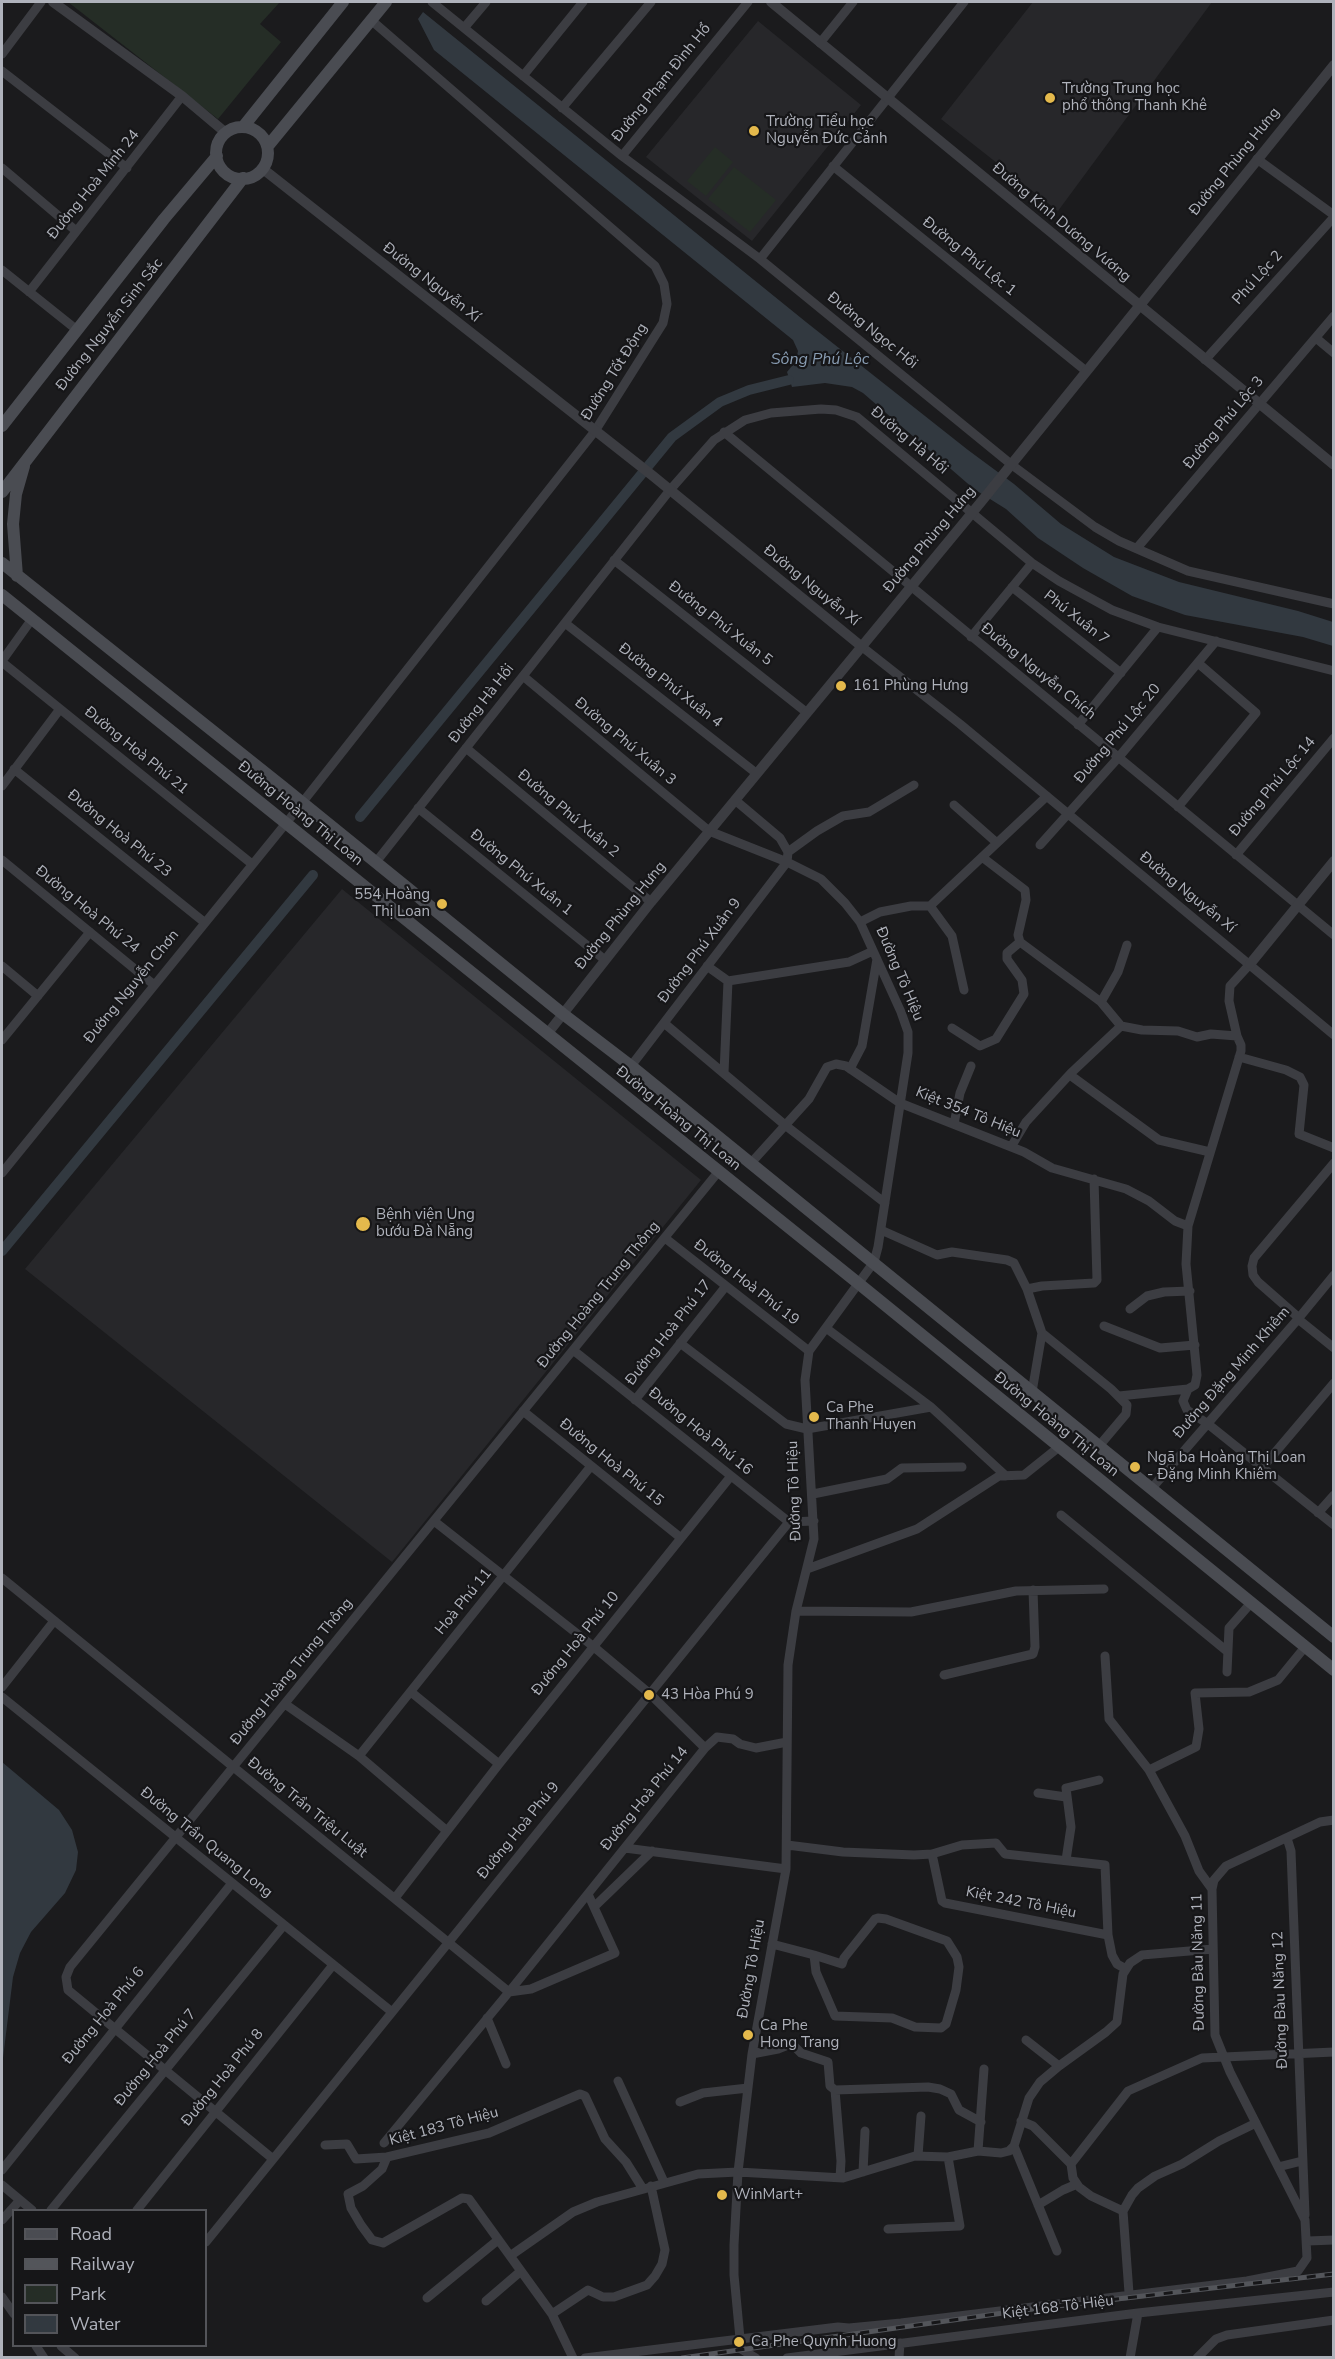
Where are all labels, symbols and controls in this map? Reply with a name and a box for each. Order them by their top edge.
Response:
street label: Đường Phạm Đình Hổ [609,20,715,146]
place label: Trường Trung học phổ thông Thanh Khê [1062,80,1207,115]
marker: Trường Trung học phổ thông Thanh Khê [1043,91,1057,105]
street label: Đường Phùng Hưng [1186,104,1284,220]
place label: Trường Tiểu học Nguyễn Đức Cảnh [766,113,887,148]
marker: Trường Tiểu học Nguyễn Đức Cảnh [747,124,761,138]
street label: Đường Hoà Minh 24 [44,127,144,243]
street label: Đường Kinh Dương Vương [988,160,1134,286]
street label: Đường Phú Lộc 1 [918,214,1020,300]
street label: Đường Nguyễn Xí [379,239,483,327]
street label: Phú Lộc 2 [1229,247,1287,309]
street label: Đường Nguyễn Sinh Sắc [53,255,167,395]
street label: Đường Ngọc Hồi [823,289,921,373]
street label: Đường Tốt Động [578,320,652,424]
water label: Sông Phú Lộc [771,350,869,370]
street label: Đường Phú Lộc 3 [1180,373,1268,473]
street label: Đường Hà Hồi [867,403,951,479]
street label: Đường Phùng Hưng [880,483,980,597]
street label: Đường Nguyễn Xí [759,542,863,630]
street label: Đường Phú Xuân 5 [664,578,776,670]
street label: Phú Xuân 7 [1040,587,1112,649]
street label: Đường Nguyễn Chích [977,620,1099,724]
street label: Đường Phú Xuân 4 [614,640,726,732]
street label: Đường Hà Hồi [446,661,518,747]
place label: 161 Phùng Hưng [853,677,969,695]
marker: 161 Phùng Hưng [834,679,848,693]
street label: Đường Phú Lộc 20 [1071,681,1165,787]
street label: Đường Phú Xuân 3 [571,694,679,790]
street label: Đường Hoà Phú 21 [80,703,192,799]
street label: Đường Phú Lộc 14 [1226,734,1320,840]
street label: Đường Hoàng Thị Loan [234,758,366,870]
street label: Đường Phú Xuân 2 [514,766,622,862]
street label: Đường Hoà Phú 23 [63,786,175,882]
street label: Đường Phú Xuân 1 [466,826,576,920]
street label: Đường Nguyễn Xí [1135,849,1239,937]
street label: Đường Phùng Hưng [572,858,670,974]
street label: Đường Hoà Phú 24 [31,862,143,958]
place label: 554 Hoàng Thị Loan [354,886,430,921]
street label: Đường Phú Xuân 9 [655,895,745,1007]
marker: 554 Hoàng Thị Loan [435,897,449,911]
street label: Đường Tô Hiệu [871,924,927,1024]
street label: Đường Nguyễn Chơn [81,927,183,1047]
street label: Đường Hoàng Thị Loan [612,1063,744,1175]
street label: Kiệt 354 Tô Hiệu [913,1084,1023,1142]
place label: Bệnh viện Ung bướu Đà Nẵng [376,1206,475,1241]
marker: Bệnh viện Ung bướu Đà Nẵng [354,1215,372,1233]
street label: Đường Hoàng Trung Thông [534,1218,664,1372]
street label: Đường Hoà Phú 19 [690,1236,802,1330]
street label: Đường Hoà Phú 17 [622,1277,716,1389]
street label: Đường Đặng Minh Khiêm [1170,1303,1294,1443]
street label: Đường Hoàng Thị Loan [990,1369,1122,1481]
street label: Đường Hoà Phú 16 [644,1384,756,1480]
place label: Ca Phe Thanh Huyen [826,1399,916,1434]
marker: Ca Phe Thanh Huyen [807,1410,821,1424]
street label: Đường Hoà Phú 15 [555,1415,667,1511]
street label: Đường Tô Hiệu [784,1441,806,1541]
place label: Ngã ba Hoàng Thị Loan - Đặng Minh Khiêm [1147,1449,1306,1484]
marker: Ngã ba Hoàng Thị Loan - Đặng Minh Khiêm [1128,1460,1142,1474]
street label: Hoà Phú 11 [432,1565,496,1639]
street label: Đường Hoà Phú 10 [528,1588,624,1700]
street label: Đường Hoàng Trung Thông [227,1595,357,1749]
place label: 43 Hòa Phú 9 [661,1686,754,1704]
marker: 43 Hòa Phú 9 [642,1688,656,1702]
street label: Đường Hoà Phú 14 [597,1743,693,1855]
street label: Đường Trần Triệu Luật [243,1754,371,1862]
street label: Đường Hoà Phú 9 [474,1779,564,1883]
street label: Đường Trần Quang Long [136,1784,276,1902]
street label: Kiệt 242 Tô Hiệu [964,1883,1078,1923]
street label: Đường Bàu Năng 11 [1189,1893,1209,2031]
street label: Đường Tô Hiệu [734,1918,770,2020]
street label: Đường Bàu Năng 12 [1270,1931,1292,2069]
street label: Đường Hoà Phú 6 [59,1964,149,2068]
street label: Đường Hoà Phú 7 [111,2006,201,2110]
place label: Ca Phe Hong Trang [760,2017,839,2052]
street label: Đường Hoà Phú 8 [178,2026,268,2130]
marker: Ca Phe Hong Trang [741,2028,755,2042]
street label: Kiệt 183 Tô Hiệu [388,2104,500,2150]
place label: WinMart+ [734,2186,803,2204]
marker: WinMart+ [715,2188,729,2202]
legend [12,2209,207,2347]
text: Road [70,2222,112,2246]
text: Railway [70,2252,135,2276]
text: Park [70,2282,106,2306]
street label: Kiệt 168 Tô Hiệu [1001,2292,1115,2324]
text: Water [70,2312,121,2336]
place label: Ca Phe Quynh Huong [751,2333,897,2351]
marker: Ca Phe Quynh Huong [732,2335,746,2349]

